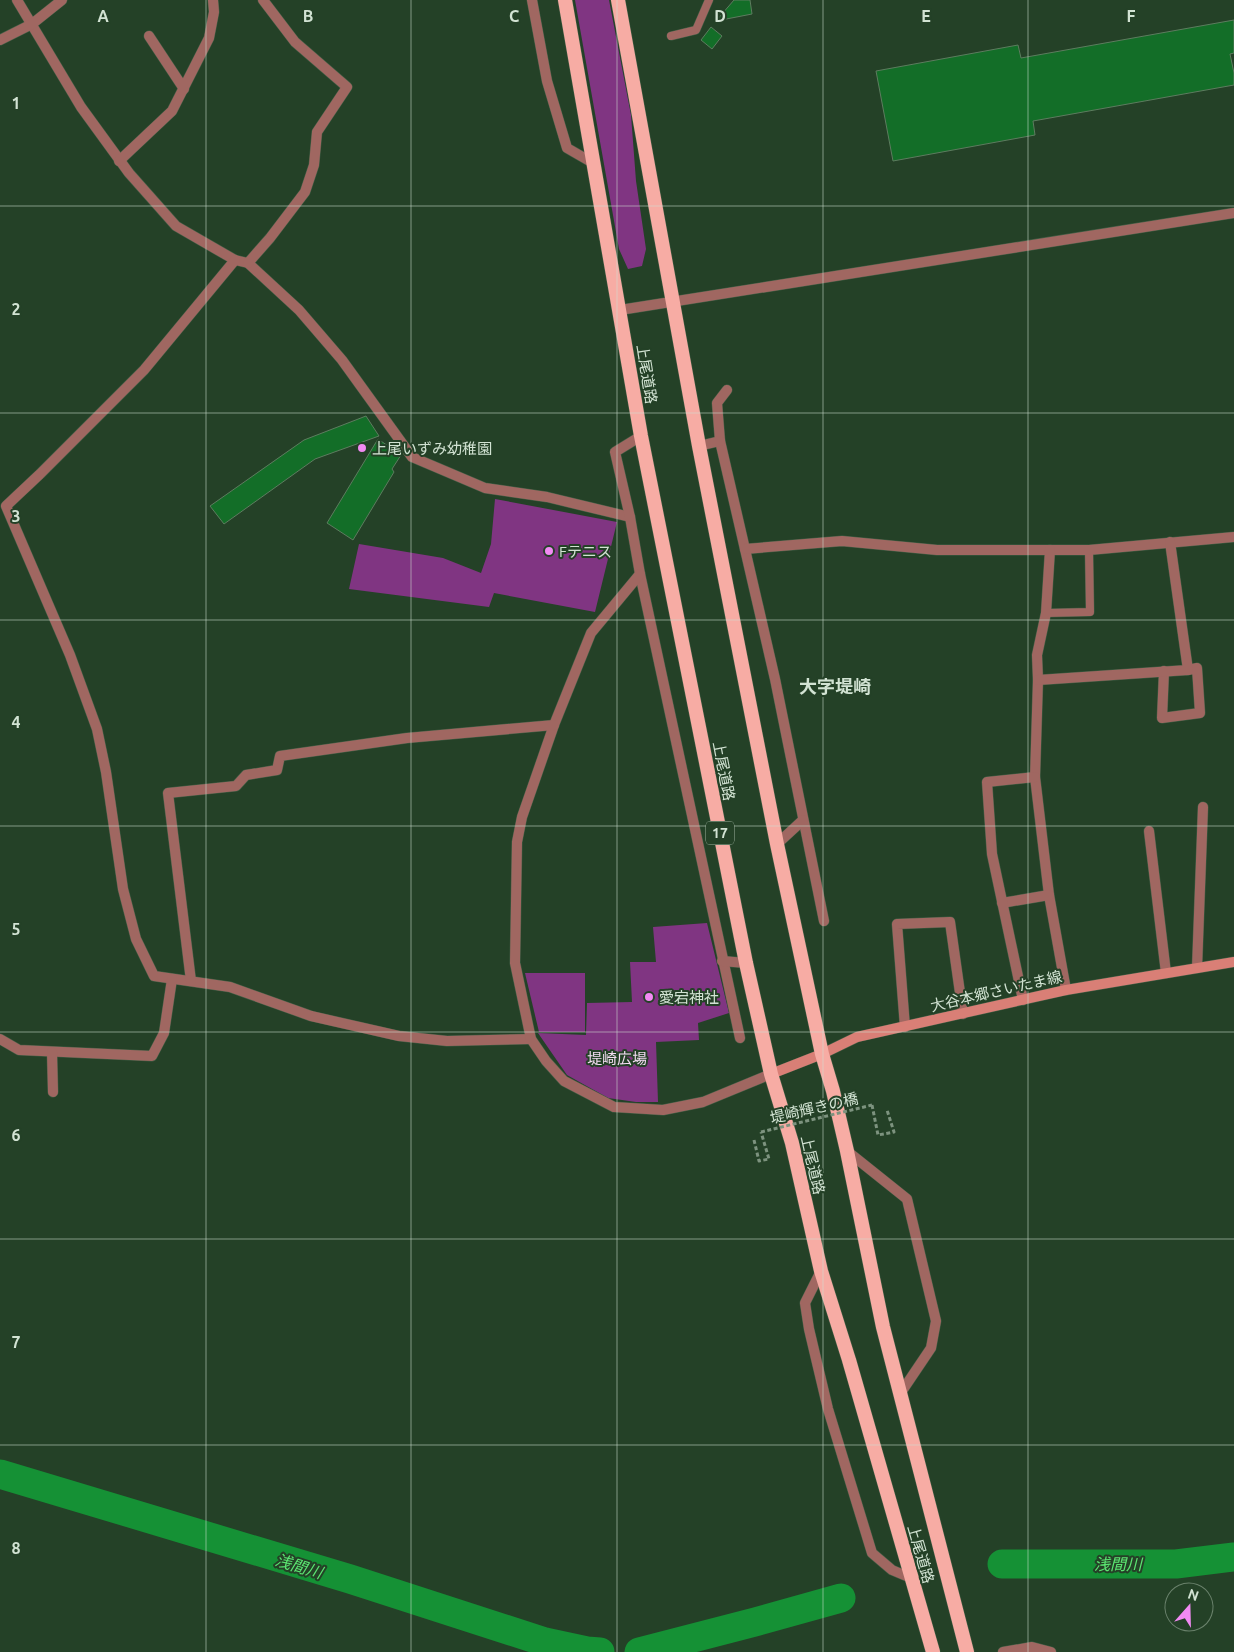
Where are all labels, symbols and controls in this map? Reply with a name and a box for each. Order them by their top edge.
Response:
text: A [97,7,109,25]
text: B [303,7,313,25]
text: C [509,7,519,25]
text: D [714,7,726,25]
text: E [921,7,931,25]
text: F [1127,7,1136,25]
text: 1 [11,94,21,112]
text: 2 [11,300,21,318]
street label: 上尾道路 [634,343,660,405]
place label: 上尾いずみ幼稚園 [372,440,492,457]
marker: 上尾いずみ幼稚園 [356,442,368,454]
text: 3 [11,507,21,525]
place label: Fテニス [559,543,612,560]
marker: Fテニス [543,545,555,557]
district label: 大字堤崎 [799,676,871,696]
text: 4 [11,713,21,731]
street label: 上尾道路 [710,740,738,802]
road number: 17 [706,821,734,844]
text: 5 [11,920,21,938]
street label: 大谷本郷さいたま線 [929,968,1063,1014]
place label: 愛宕神社 [659,989,719,1006]
marker: 愛宕神社 [643,991,655,1003]
park label: 堤崎広場 [587,1050,647,1067]
street label: 堤崎輝きの橋 [768,1090,860,1126]
text: 6 [11,1126,21,1144]
street label: 上尾道路 [798,1134,828,1196]
text: 7 [11,1333,21,1351]
street label: 上尾道路 [905,1523,937,1585]
text: 8 [11,1539,21,1557]
water label: 浅間川 [273,1550,326,1582]
water label: 浅間川 [1094,1555,1144,1573]
north arrow [1164,1582,1214,1632]
text: N [1186,1585,1201,1604]

